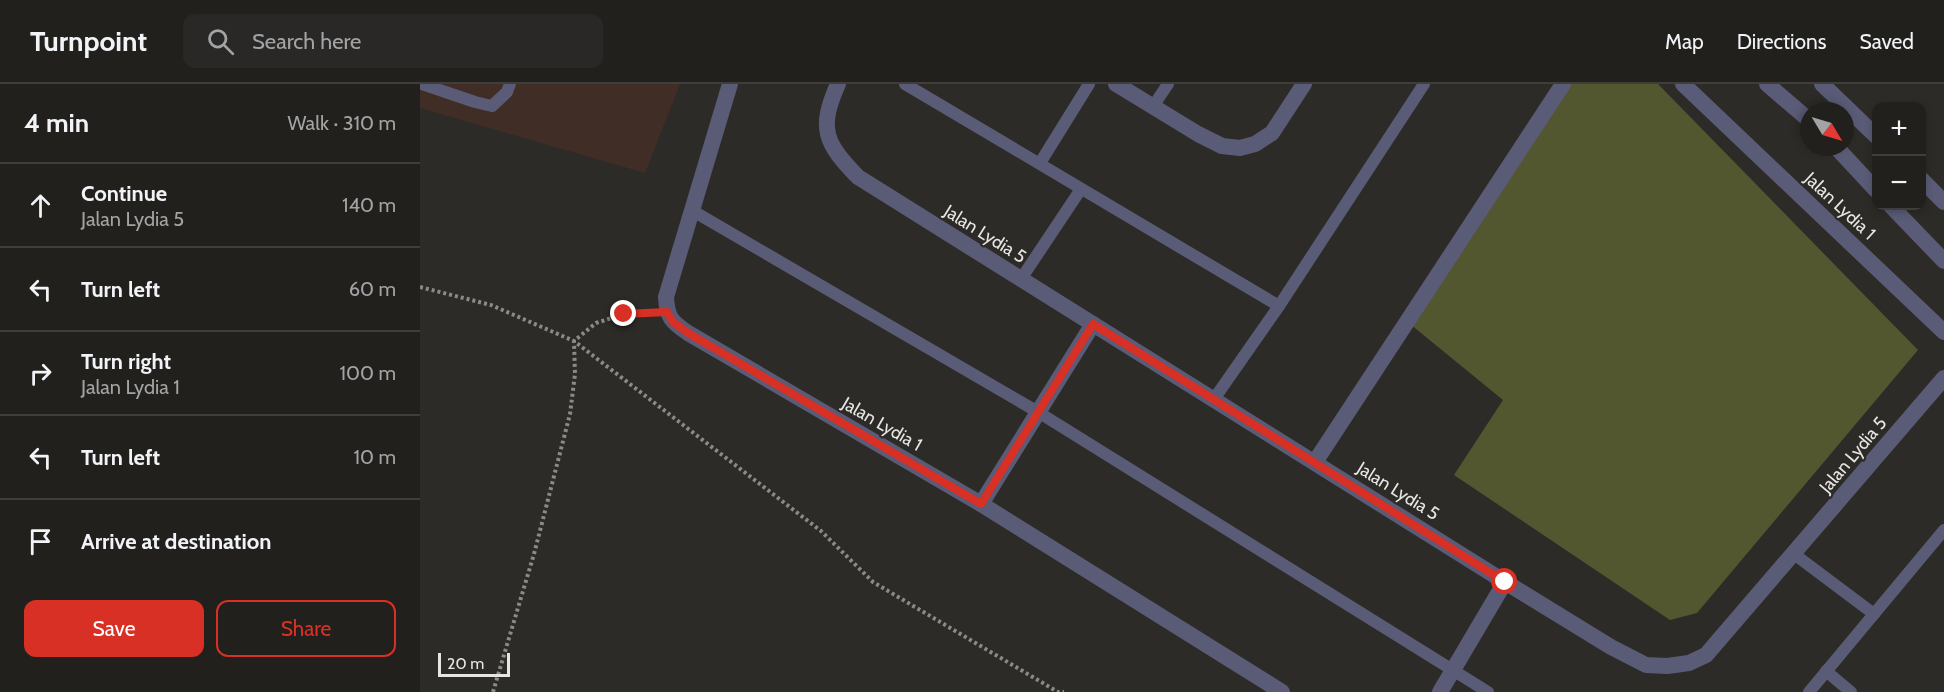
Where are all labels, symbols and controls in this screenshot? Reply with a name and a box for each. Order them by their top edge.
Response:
search box [183,14,603,68]
text: Turnpoint [30,24,147,58]
icon: search [204,25,237,58]
text: Search here [252,28,361,55]
text: Map [1665,29,1704,54]
text: Directions [1737,29,1826,54]
text: Saved [1859,29,1914,54]
north arrow [1800,102,1854,156]
map controls [1872,102,1926,210]
button: + [1872,102,1926,156]
text: 4 min [24,107,89,139]
text: Walk · 310 m [288,111,396,135]
button: − [1872,156,1926,210]
street label: Jalan Lydia 1 [1799,167,1880,244]
text: Continue [81,180,167,207]
icon: ahead [24,189,57,222]
text: 140 m [342,193,396,217]
street label: Jalan Lydia 5 [939,200,1030,268]
text: Jalan Lydia 5 [81,207,184,231]
icon: left [24,273,57,306]
text: Turn left [81,276,160,303]
text: 60 m [349,277,396,301]
route end [610,300,636,326]
text: Turn right [81,348,171,375]
icon: right [24,357,57,390]
text: 100 m [340,361,396,385]
text: Jalan Lydia 1 [81,375,180,399]
street label: Jalan Lydia 1 [837,392,926,456]
street label: Jalan Lydia 5 [1814,412,1891,498]
icon: left [24,441,57,474]
text: Turn left [81,444,160,471]
text: 10 m [353,445,396,469]
street label: Jalan Lydia 5 [1352,457,1443,525]
icon: arrive [24,525,57,558]
text: Arrive at destination [81,528,271,555]
route start [1491,568,1517,594]
button: Save [24,600,204,657]
button: Share [216,600,396,657]
scale bar [438,650,510,678]
text: 20 m [447,654,484,673]

